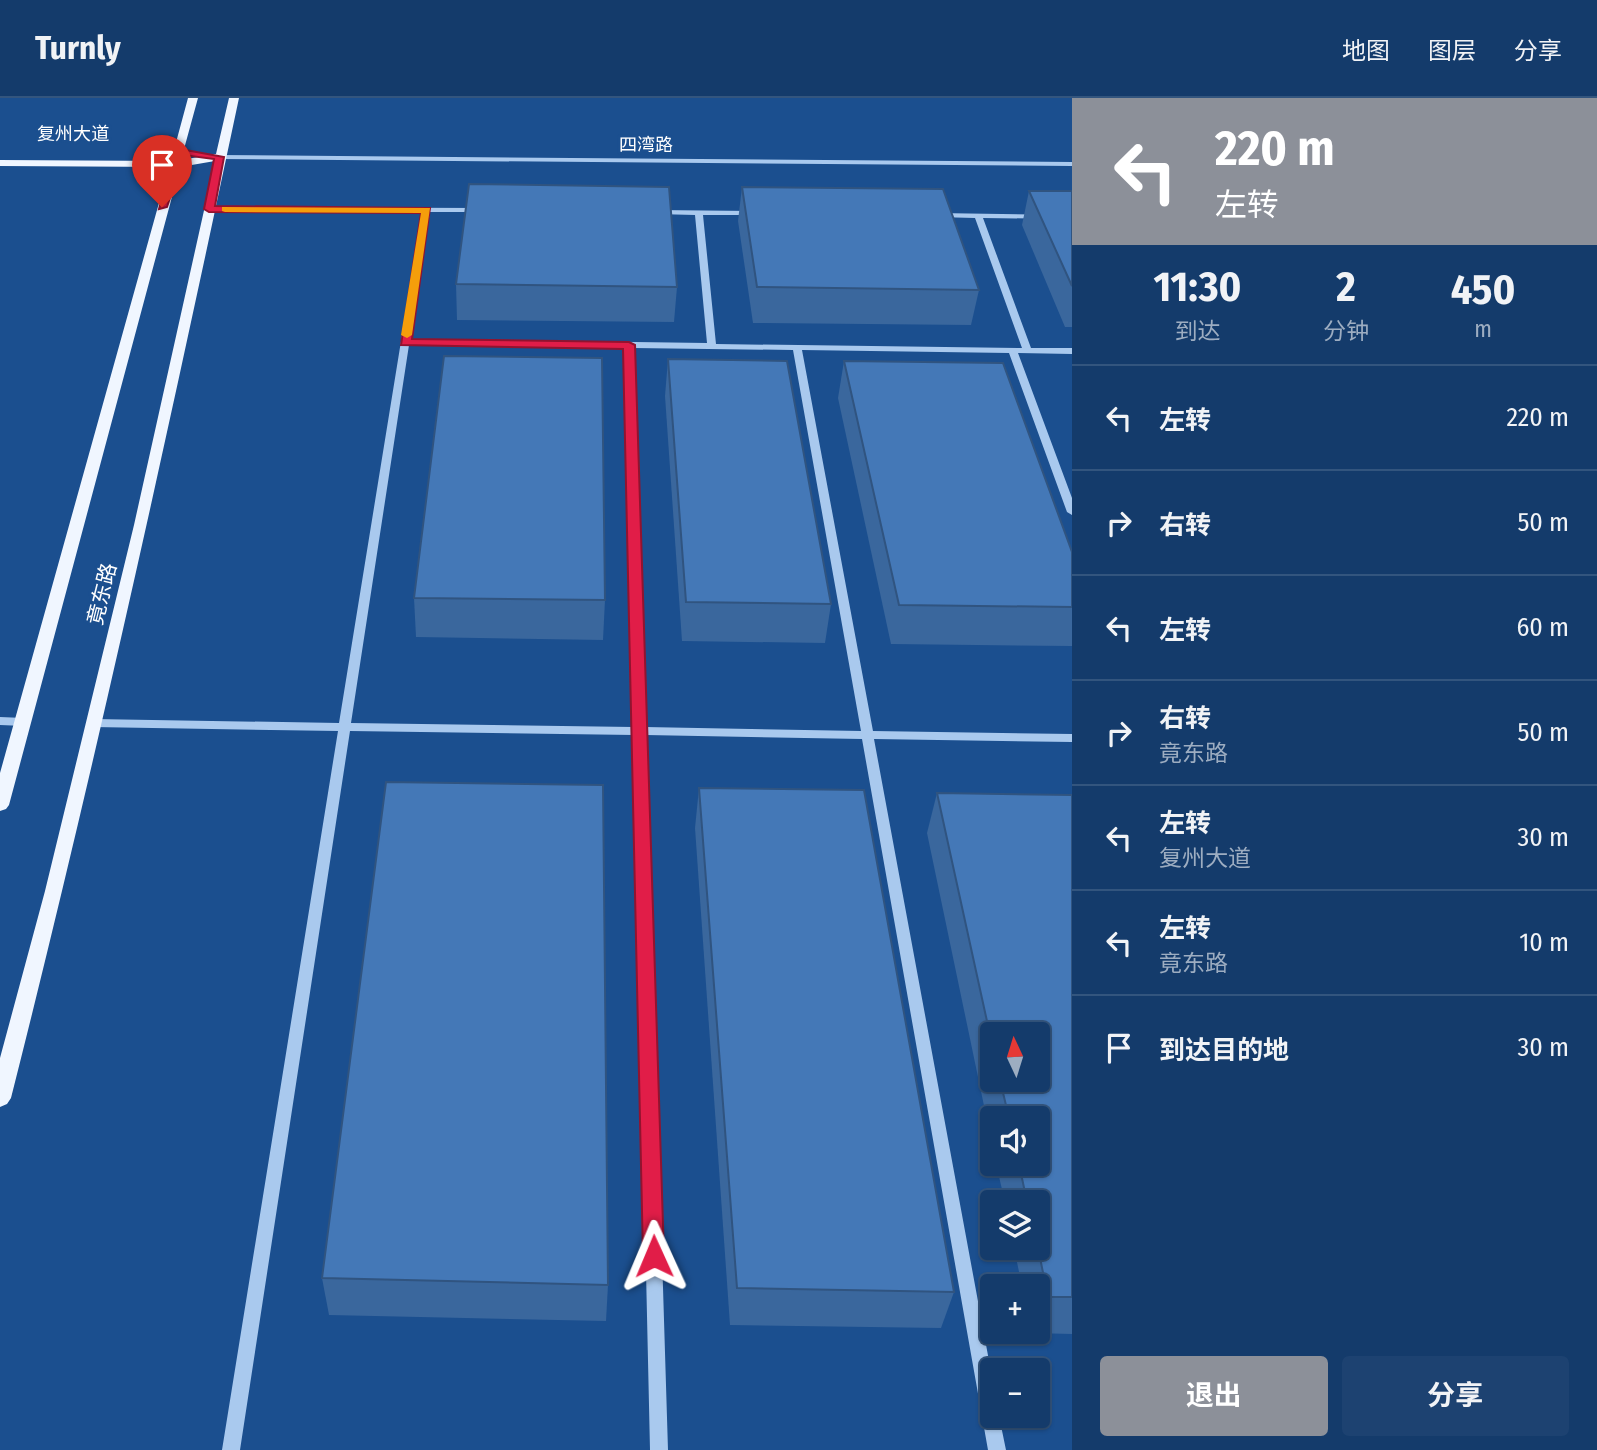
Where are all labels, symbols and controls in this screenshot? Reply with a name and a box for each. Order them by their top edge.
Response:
text: Turnly [35,28,121,68]
text: 地图 [1342,37,1390,65]
text: 图层 [1428,37,1476,65]
text: 分享 [1514,37,1562,65]
text: 220 m [1215,119,1335,178]
street label: 复州大道 [37,123,109,145]
icon: left [1100,126,1191,217]
street label: 四湾路 [619,134,673,156]
pin [132,135,192,207]
icon: arrive [143,146,181,184]
text: 左转 [1215,186,1279,224]
text: 11:30 [1154,262,1241,312]
text: 2 [1336,262,1356,312]
text: 450 [1451,265,1515,315]
text: m [1474,315,1492,343]
text: 到达 [1175,317,1221,345]
text: 分钟 [1323,317,1369,345]
icon: left [1100,399,1138,437]
text: 220 m [1506,402,1569,433]
text: 左转 [1159,405,1211,436]
icon: right [1100,504,1138,542]
text: 50 m [1517,507,1569,538]
text: 右转 [1159,510,1211,541]
street label: 竟东路 [82,560,122,628]
icon: left [1100,609,1138,647]
text: 60 m [1516,612,1569,643]
text: 左转 [1159,615,1211,646]
text: 右转 [1159,703,1211,734]
icon: right [1100,714,1138,752]
text: 50 m [1517,717,1569,748]
text: 竟东路 [1159,739,1228,767]
text: 左转 [1159,808,1211,839]
icon: left [1100,819,1138,857]
text: 30 m [1518,822,1569,853]
text: 复州大道 [1159,844,1251,872]
text: 左转 [1159,913,1211,944]
icon: left [1100,924,1138,962]
text: 10 m [1519,927,1569,958]
text: 竟东路 [1159,949,1228,977]
north arrow [980,1022,1050,1092]
map controls [980,1022,1050,1428]
icon: arrive [1100,1029,1138,1067]
text: 30 m [1518,1032,1569,1063]
text: 到达目的地 [1159,1035,1289,1066]
button: sound [980,1106,1050,1176]
button: layers [980,1190,1050,1260]
position arrow [617,1219,691,1293]
button: + [980,1274,1050,1344]
button: 退出 [1100,1356,1328,1436]
button: 分享 [1342,1356,1569,1436]
button: − [980,1358,1050,1428]

